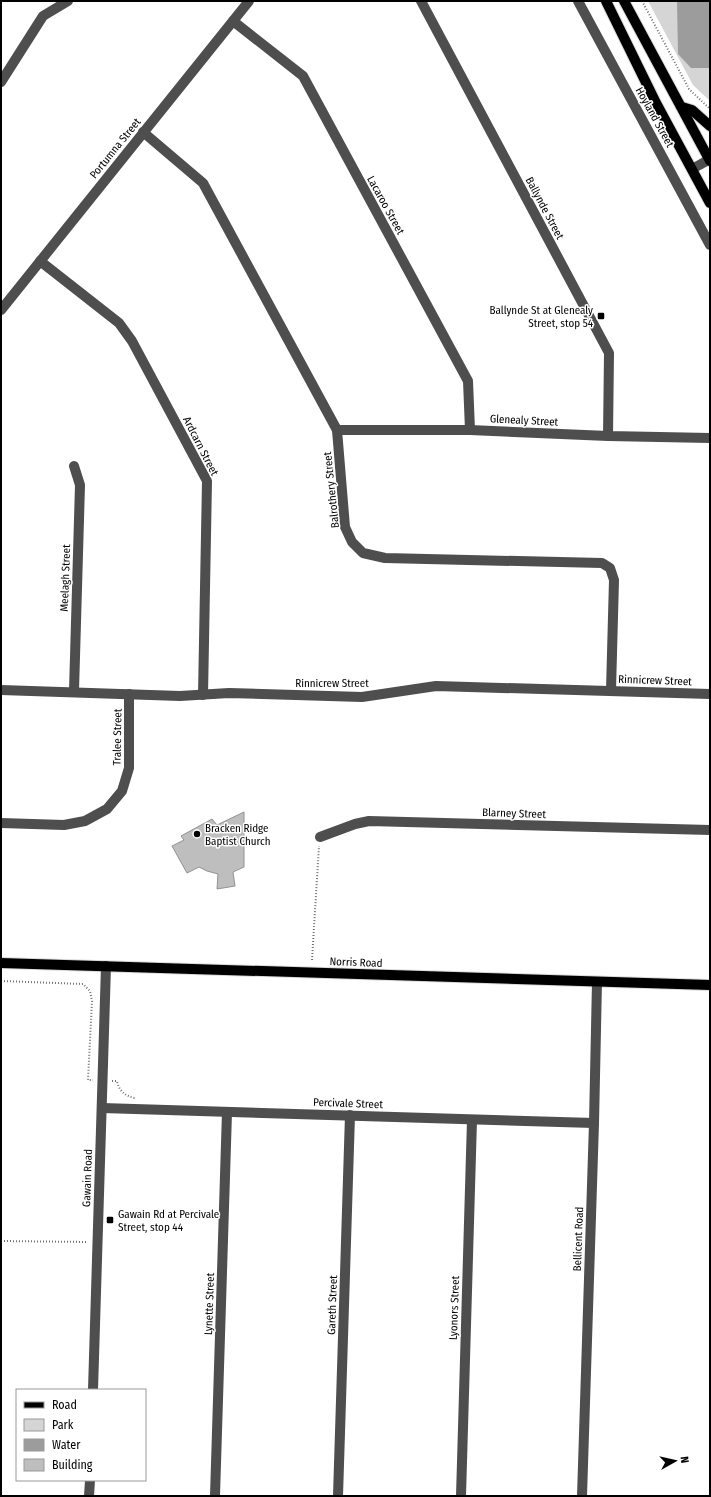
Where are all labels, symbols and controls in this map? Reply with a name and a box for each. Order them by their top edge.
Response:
street label: Hoyland Street [633,85,677,150]
street label: Portumna Street [87,115,144,181]
street label: Lacaroo Street [364,174,407,237]
street label: Ballynde Street [523,175,567,242]
place label: Ballynde St at Glenealy Street, stop 54 [489,304,594,330]
marker: Ballynde St at Glenealy Street, stop 54 [596,311,606,321]
street label: Glenealy Street [490,412,559,429]
street label: Ardcarn Street [180,415,221,478]
street label: Balrothery Street [321,451,342,529]
street label: Meelagh Street [58,544,73,612]
street label: Rinnicrew Street [618,673,692,688]
street label: Rinnicrew Street [295,677,369,690]
street label: Tralee Street [111,708,125,766]
street label: Blarney Street [482,806,547,821]
place label: Bracken Ridge Baptist Church [205,822,271,848]
marker: Bracken Ridge Baptist Church [192,829,202,839]
street label: Norris Road [329,955,383,970]
street label: Percivale Street [313,1096,383,1111]
street label: Gawain Road [80,1149,95,1207]
street label: Bellicent Road [571,1206,586,1272]
place label: Gawain Rd at Percivale Street, stop 44 [118,1208,219,1234]
marker: Gawain Rd at Percivale Street, stop 44 [105,1215,115,1225]
street label: Lynette Street [202,1272,217,1335]
street label: Gareth Street [325,1275,340,1335]
street label: Lyonors Street [447,1275,462,1340]
legend [16,1389,146,1481]
text: Road [52,1398,77,1412]
text: Park [52,1418,74,1432]
text: Water [52,1438,81,1452]
north arrow [655,1441,695,1481]
text: N [678,1456,691,1464]
text: Building [52,1458,93,1472]

